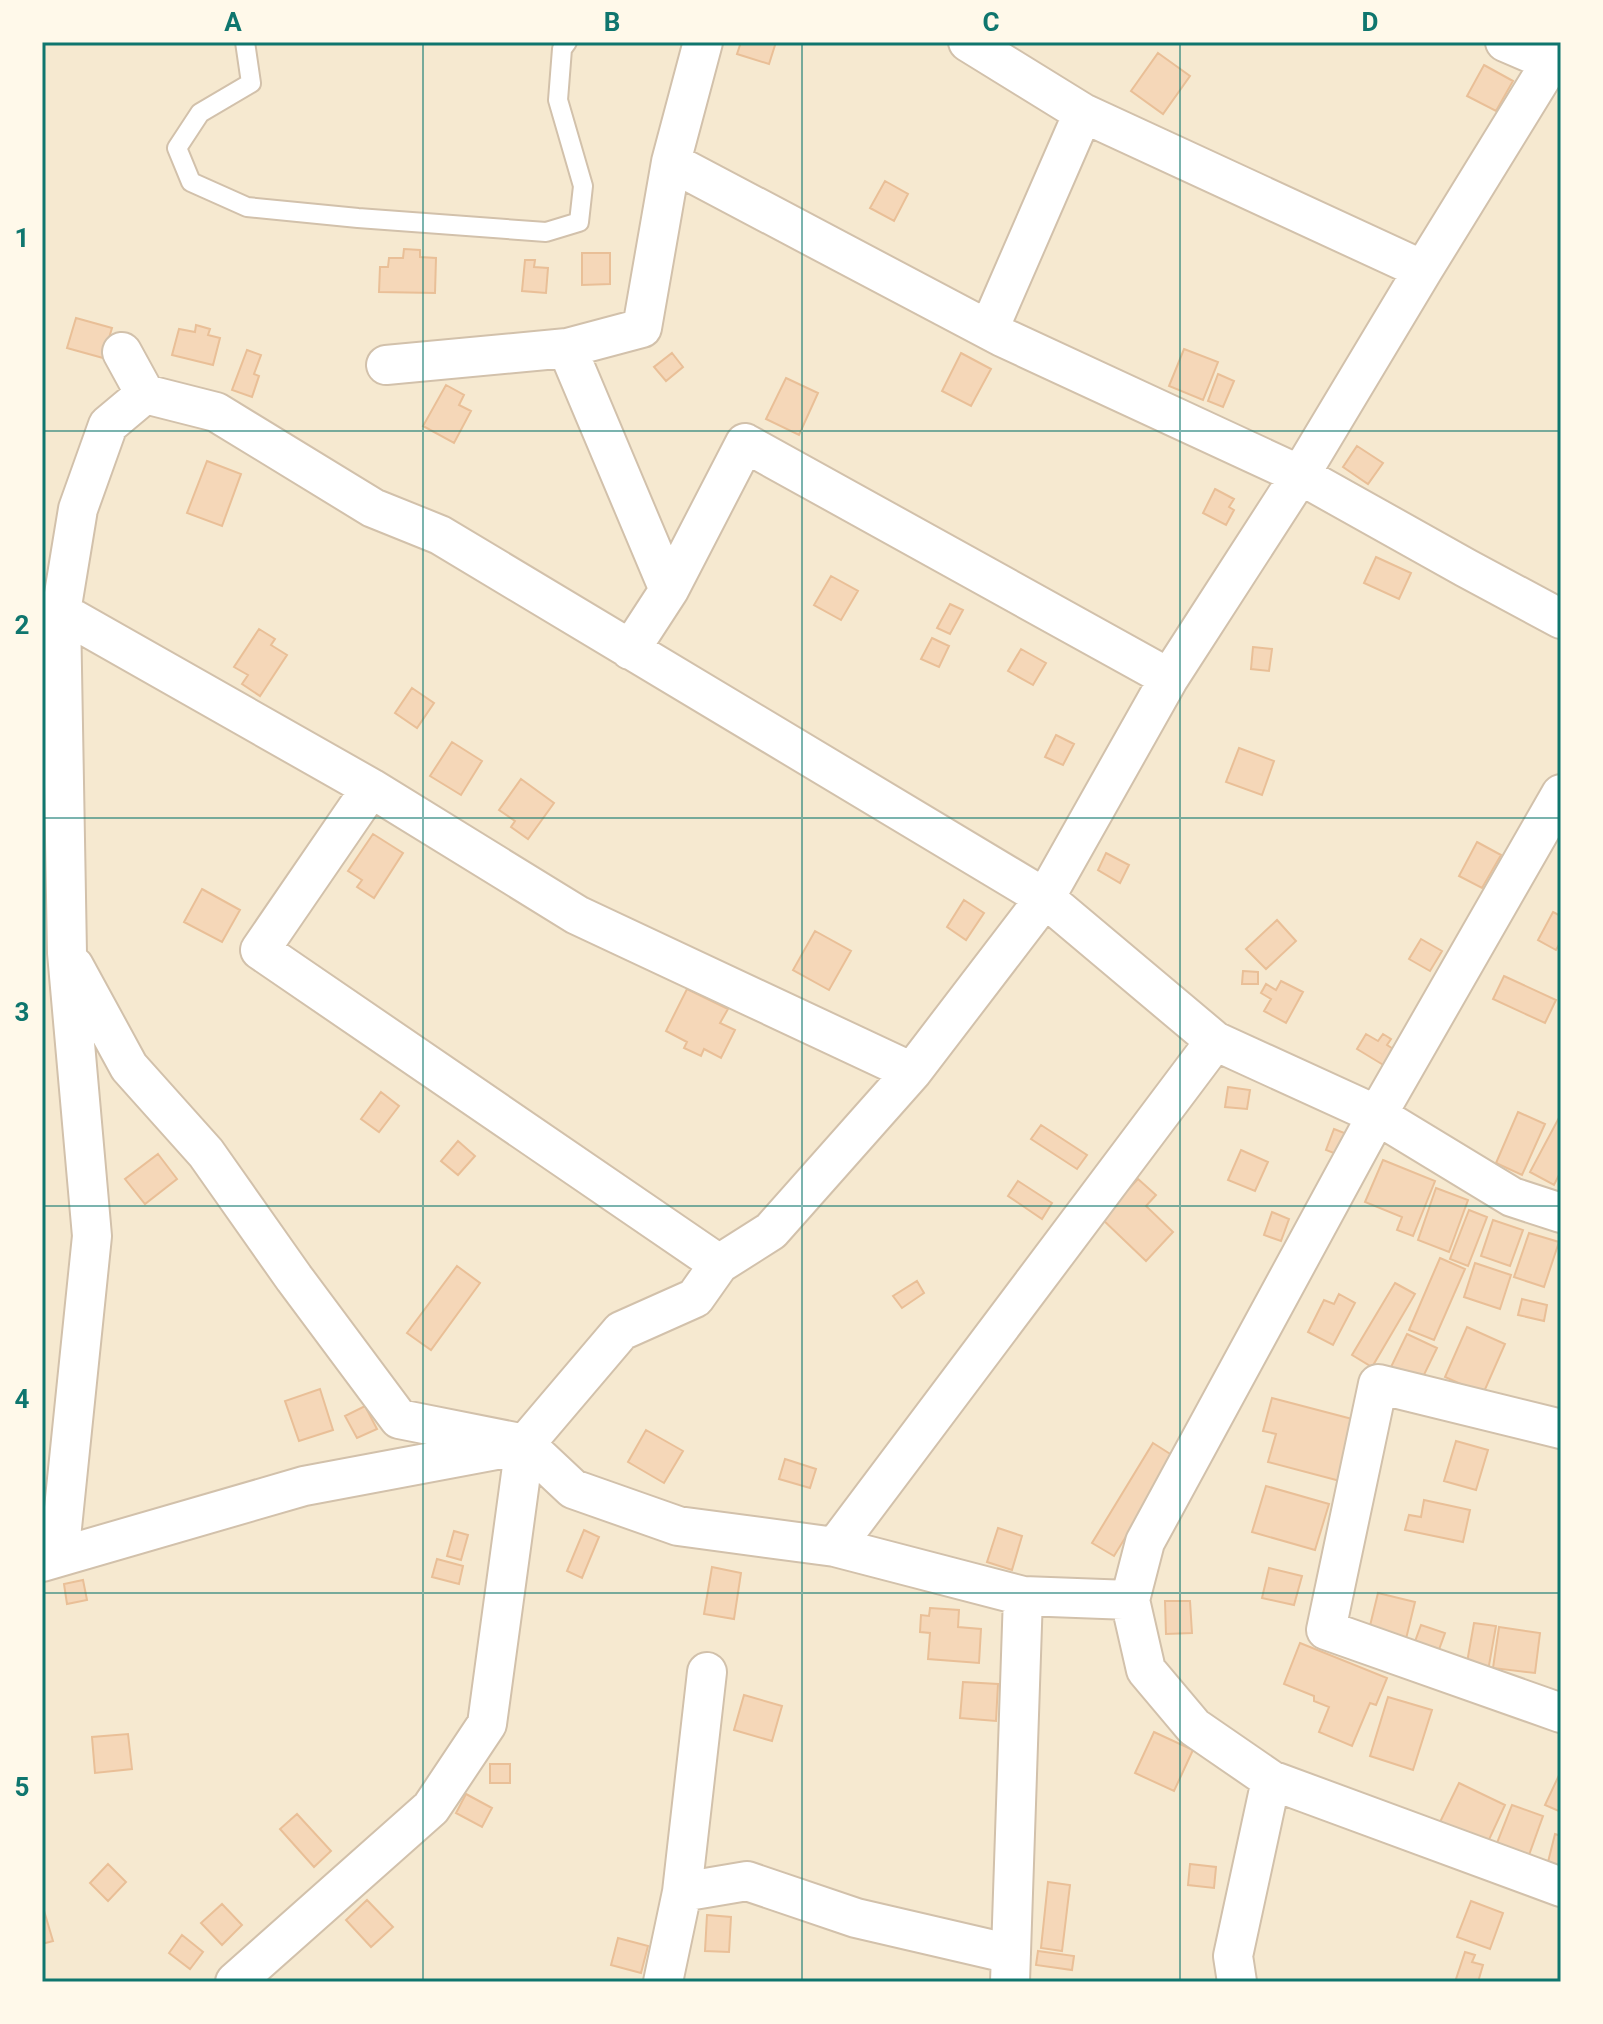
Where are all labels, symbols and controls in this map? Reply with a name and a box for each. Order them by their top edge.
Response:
text: A [224,7,242,37]
text: B [604,7,620,37]
text: C [982,7,1000,37]
text: D [1362,7,1378,37]
text: 1 [15,223,29,253]
text: 2 [15,610,29,640]
text: 3 [15,997,29,1027]
text: 4 [15,1384,30,1414]
text: 5 [15,1772,29,1802]

